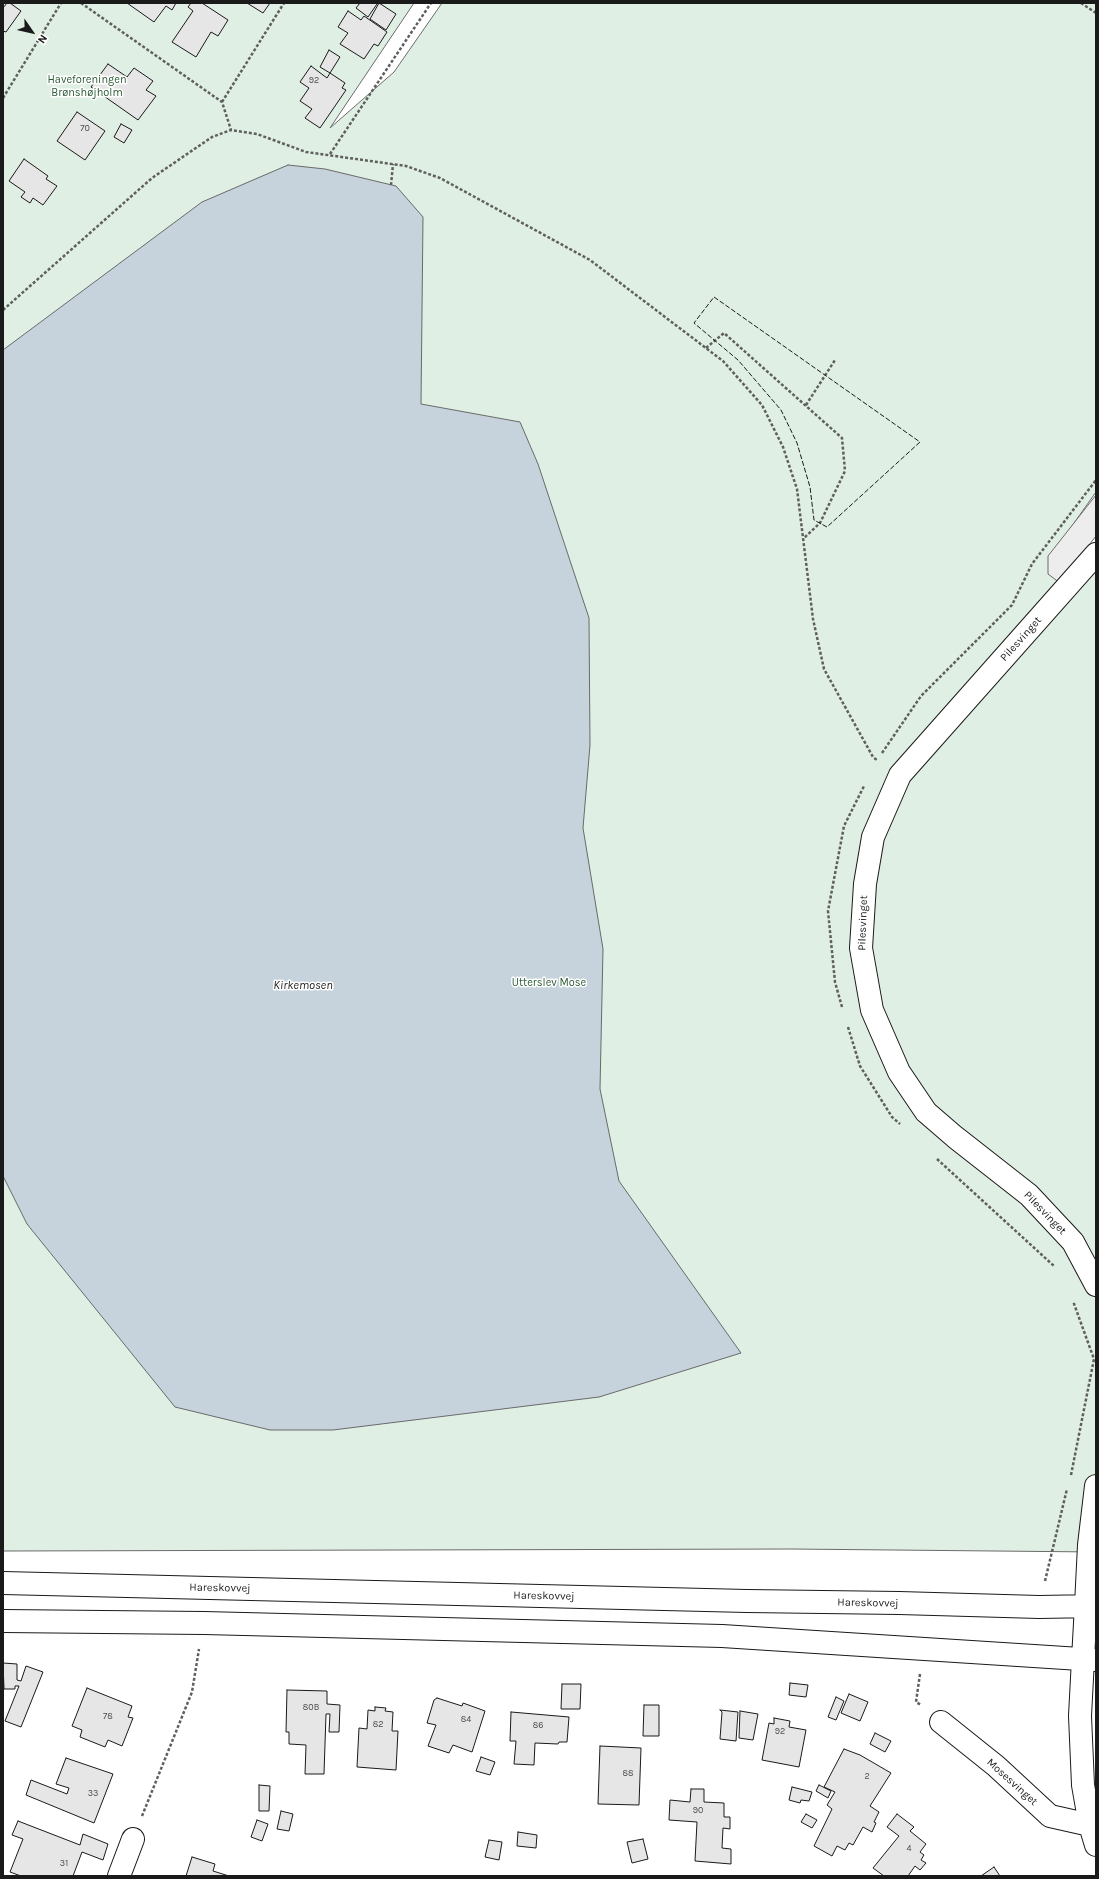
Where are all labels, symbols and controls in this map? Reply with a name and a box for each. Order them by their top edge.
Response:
north arrow [12,12,52,52]
text: N [35,32,50,46]
park label: Haveforeningen Brønshøjholm [47,73,127,99]
house number: 92 [309,75,319,85]
house number: 70 [80,123,90,133]
street label: Pilesvinget [998,614,1044,664]
street label: Pilesvinget [855,895,871,951]
park label: Utterslev Mose [512,976,586,990]
water label: Kirkemosen [273,979,333,993]
street label: Pilesvinget [1021,1189,1069,1237]
street label: Hareskovvej [189,1581,251,1595]
street label: Hareskovvej [513,1589,575,1603]
street label: Hareskovvej [837,1596,899,1610]
house number: 80B [303,1702,319,1712]
house number: 78 [103,1711,113,1721]
house number: 84 [461,1714,471,1724]
house number: 82 [373,1719,383,1729]
house number: 86 [533,1720,543,1730]
house number: 92 [775,1726,785,1736]
street label: Mosesvinget [984,1756,1040,1808]
house number: 88 [622,1768,634,1778]
house number: 2 [864,1771,870,1781]
house number: 33 [88,1788,98,1798]
house number: 90 [693,1805,703,1815]
house number: 4 [906,1843,912,1853]
house number: 31 [60,1858,68,1868]

